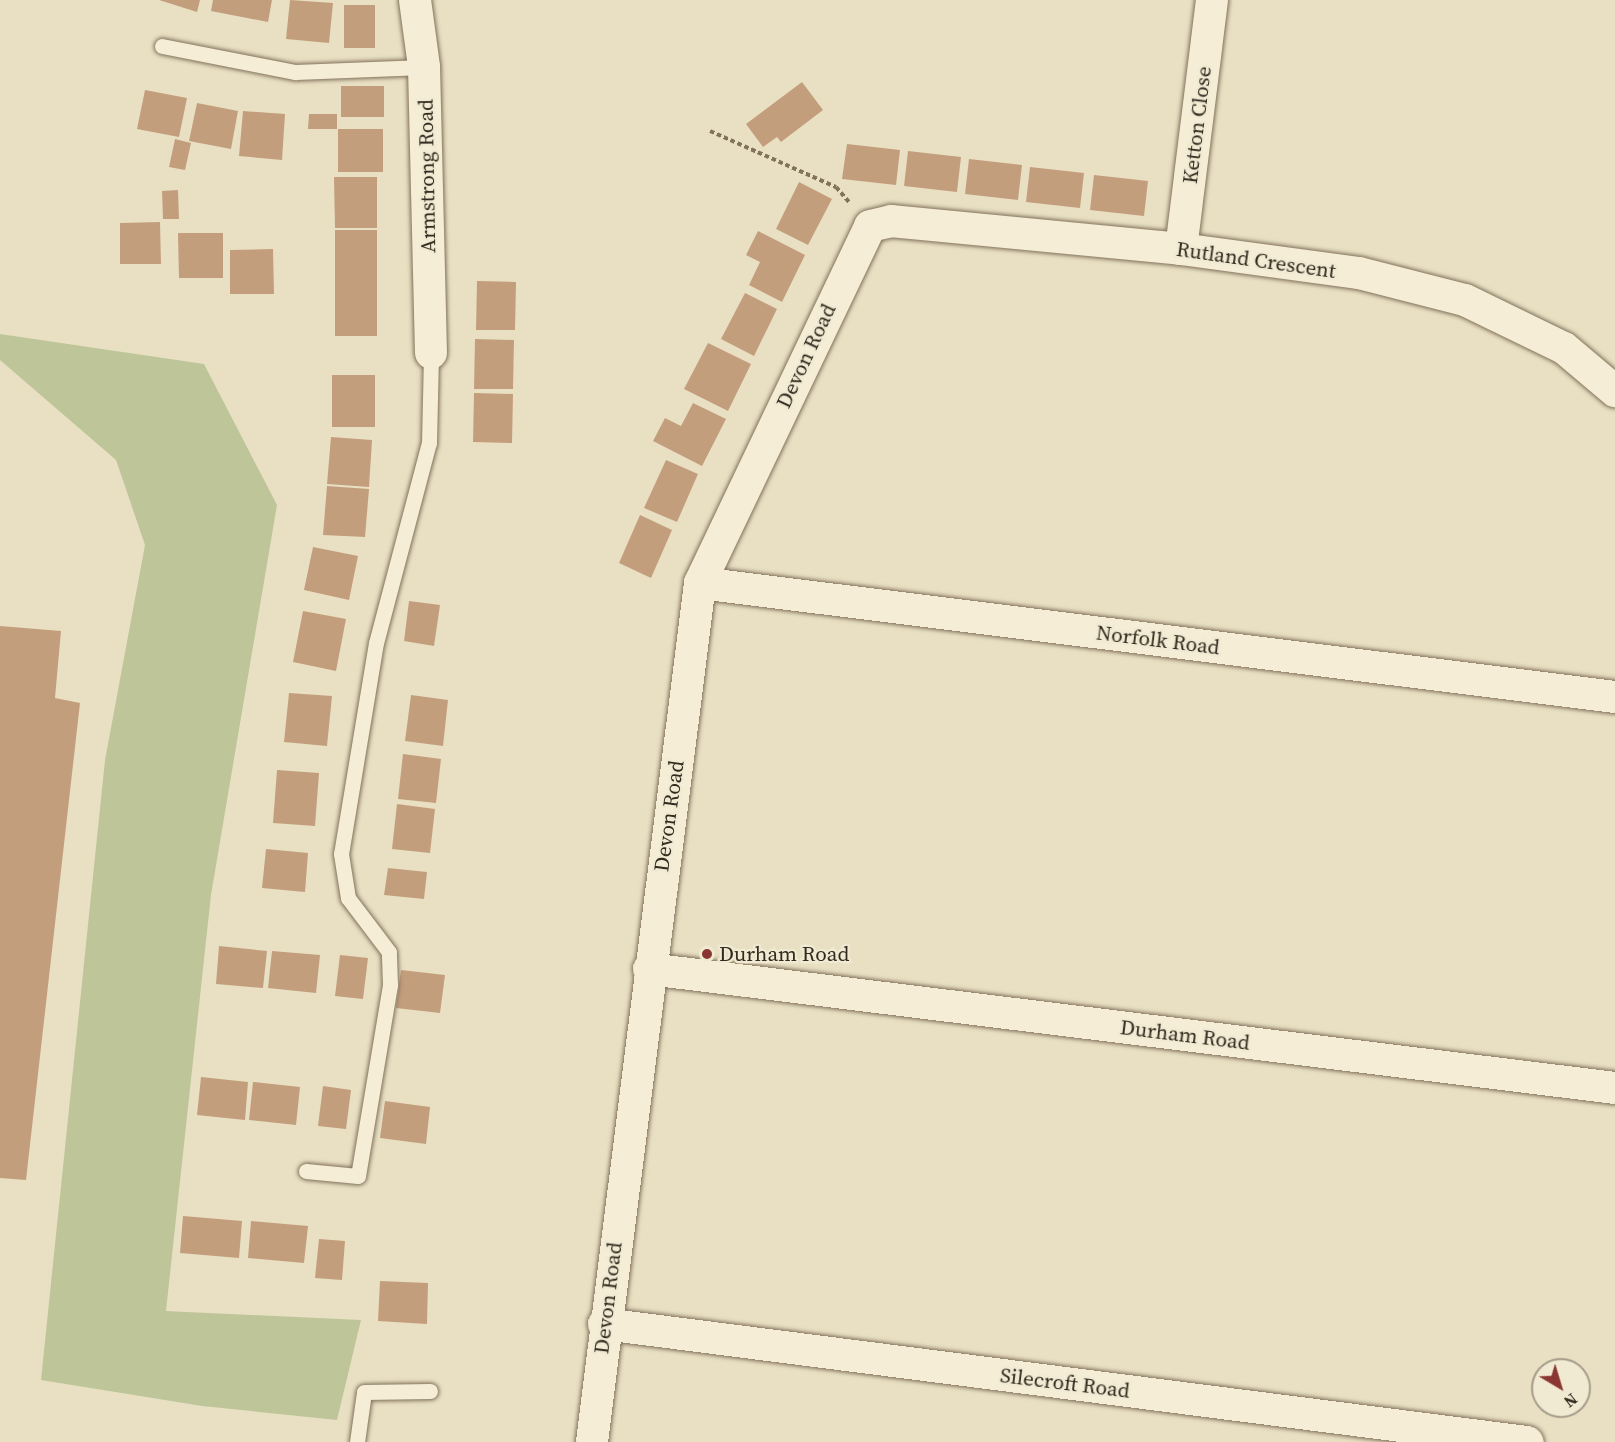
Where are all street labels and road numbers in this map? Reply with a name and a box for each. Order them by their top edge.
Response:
street label: Ketton Close [1177,65,1217,185]
street label: Armstrong Road [413,99,441,253]
street label: Rutland Crescent [1175,236,1337,284]
street label: Devon Road [771,300,841,412]
street label: Norfolk Road [1095,620,1221,660]
street label: Devon Road [649,759,689,873]
street label: Durham Road [1119,1015,1251,1055]
street label: Devon Road [589,1241,627,1355]
street label: Silecroft Road [999,1363,1131,1403]

